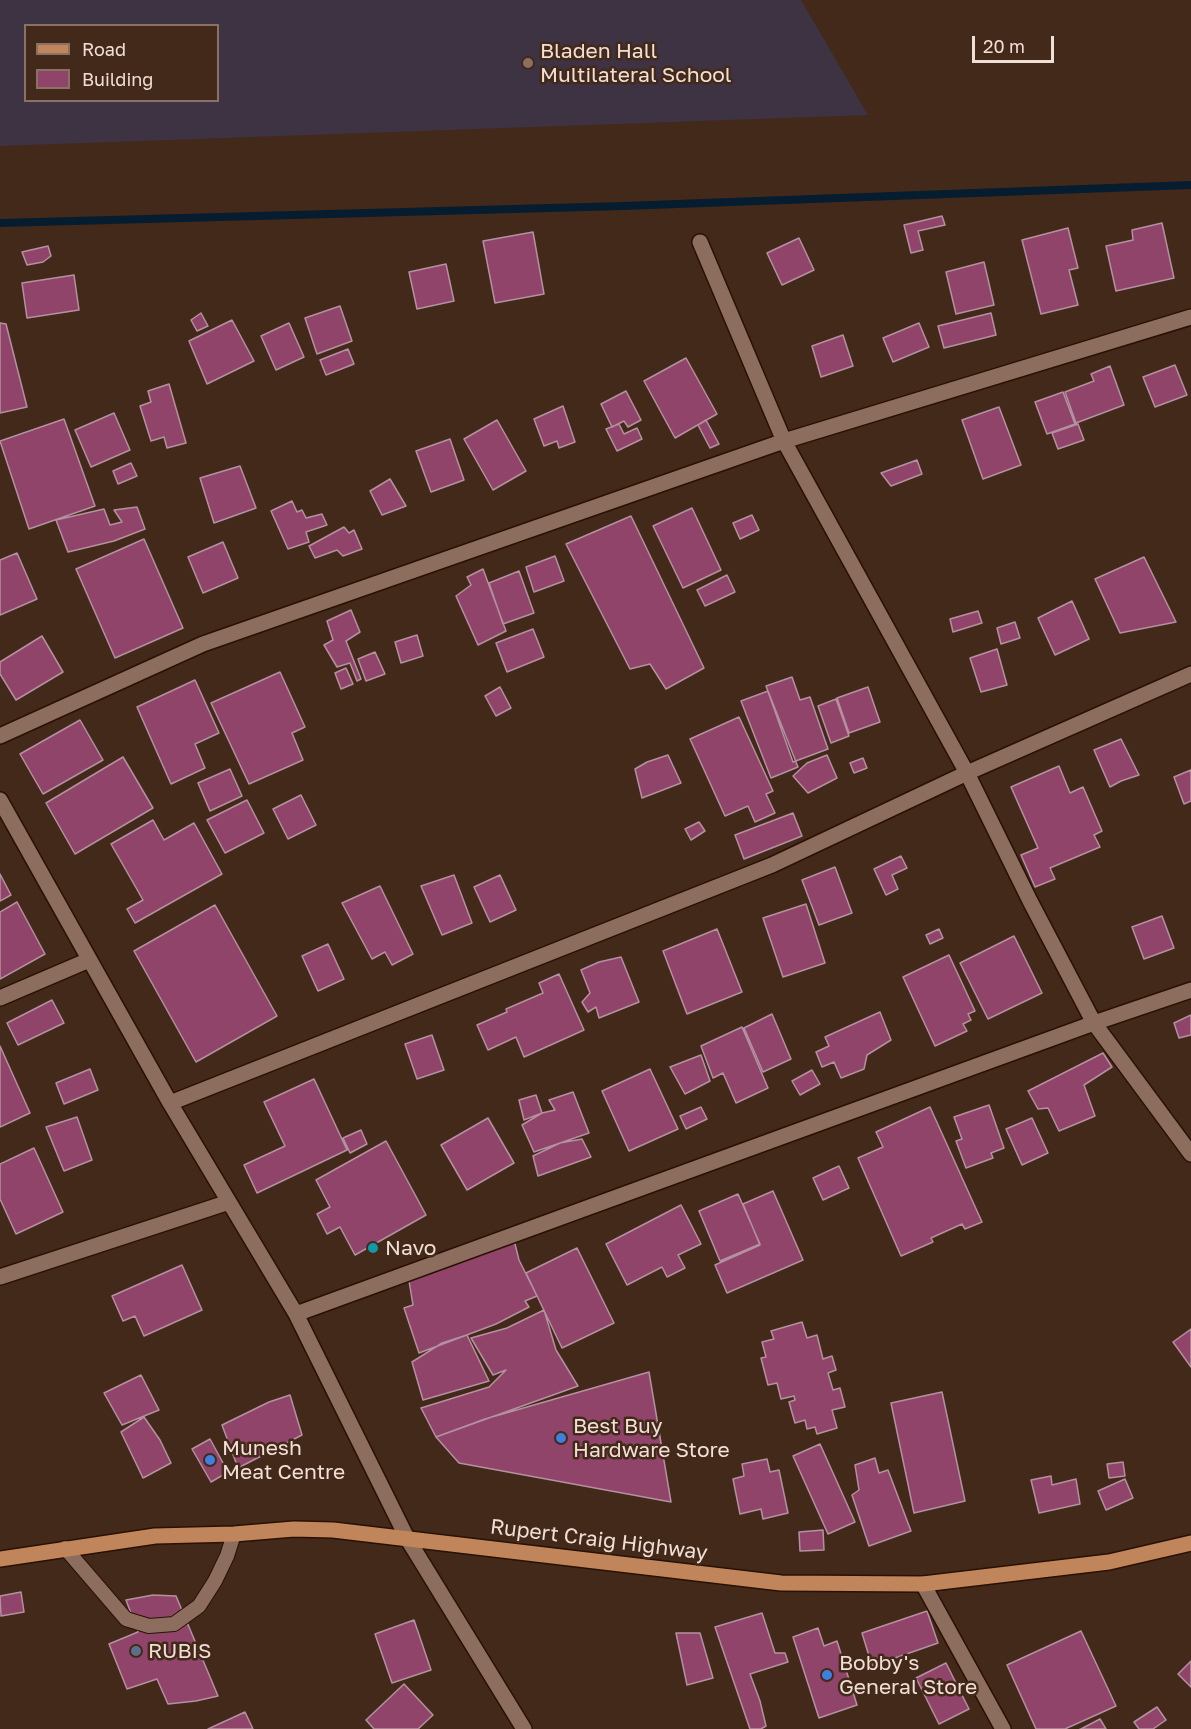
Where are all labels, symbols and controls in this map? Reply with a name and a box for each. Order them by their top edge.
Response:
legend [24,24,219,102]
scale bar [975,24,1058,62]
text: 20 m [983,35,1025,57]
text: Road [82,38,126,60]
place label: Bladen Hall Multilateral School [540,38,732,88]
marker: Bladen Hall Multilateral School [521,56,535,70]
text: Building [82,68,153,90]
place label: Navo [385,1235,436,1261]
marker: Navo [366,1241,380,1255]
place label: Best Buy Hardware Store [573,1413,730,1463]
marker: Best Buy Hardware Store [554,1431,568,1445]
place label: Munesh Meat Centre [222,1435,345,1485]
marker: Munesh Meat Centre [203,1453,217,1467]
street label: Rupert Craig Highway [489,1514,709,1566]
place label: RUBIS [148,1638,212,1664]
marker: RUBIS [129,1644,143,1658]
place label: Bobby's General Store [839,1650,977,1700]
marker: Bobby's General Store [820,1668,834,1682]

